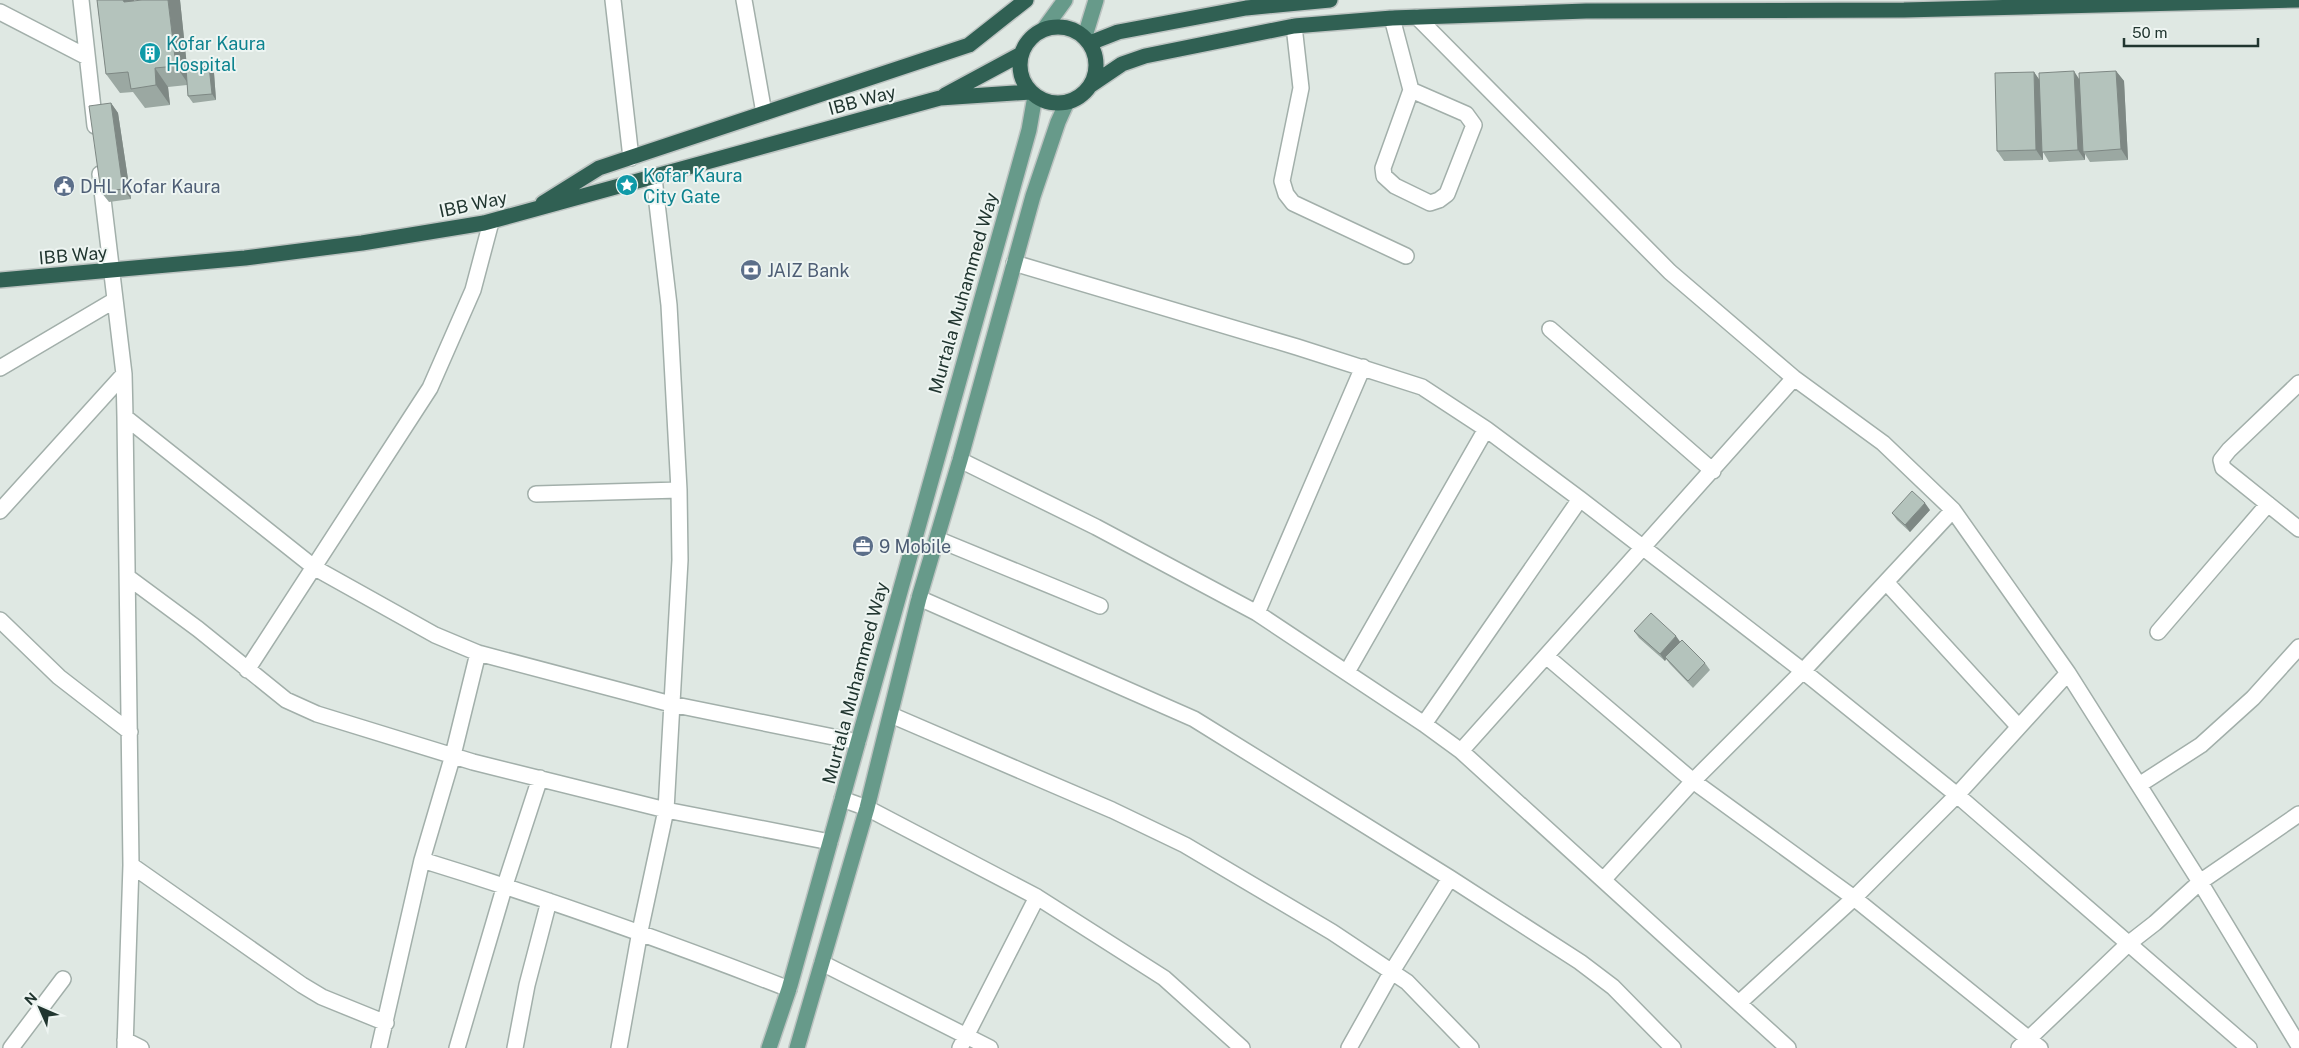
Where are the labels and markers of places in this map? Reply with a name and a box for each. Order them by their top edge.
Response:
place label: Kofar Kaura Hospital [166,33,265,75]
building icon: Kofar Kaura Hospital [138,41,162,65]
place label: Kofar Kaura City Gate [643,165,742,207]
place icon: Kofar Kaura City Gate [615,173,639,197]
public building icon: DHL Kofar Kaura [52,174,76,198]
place label: DHL Kofar Kaura [80,176,221,197]
bank icon: JAIZ Bank [739,258,763,282]
place label: JAIZ Bank [767,260,850,281]
office icon: 9 Mobile [851,534,875,558]
place label: 9 Mobile [879,536,951,557]

